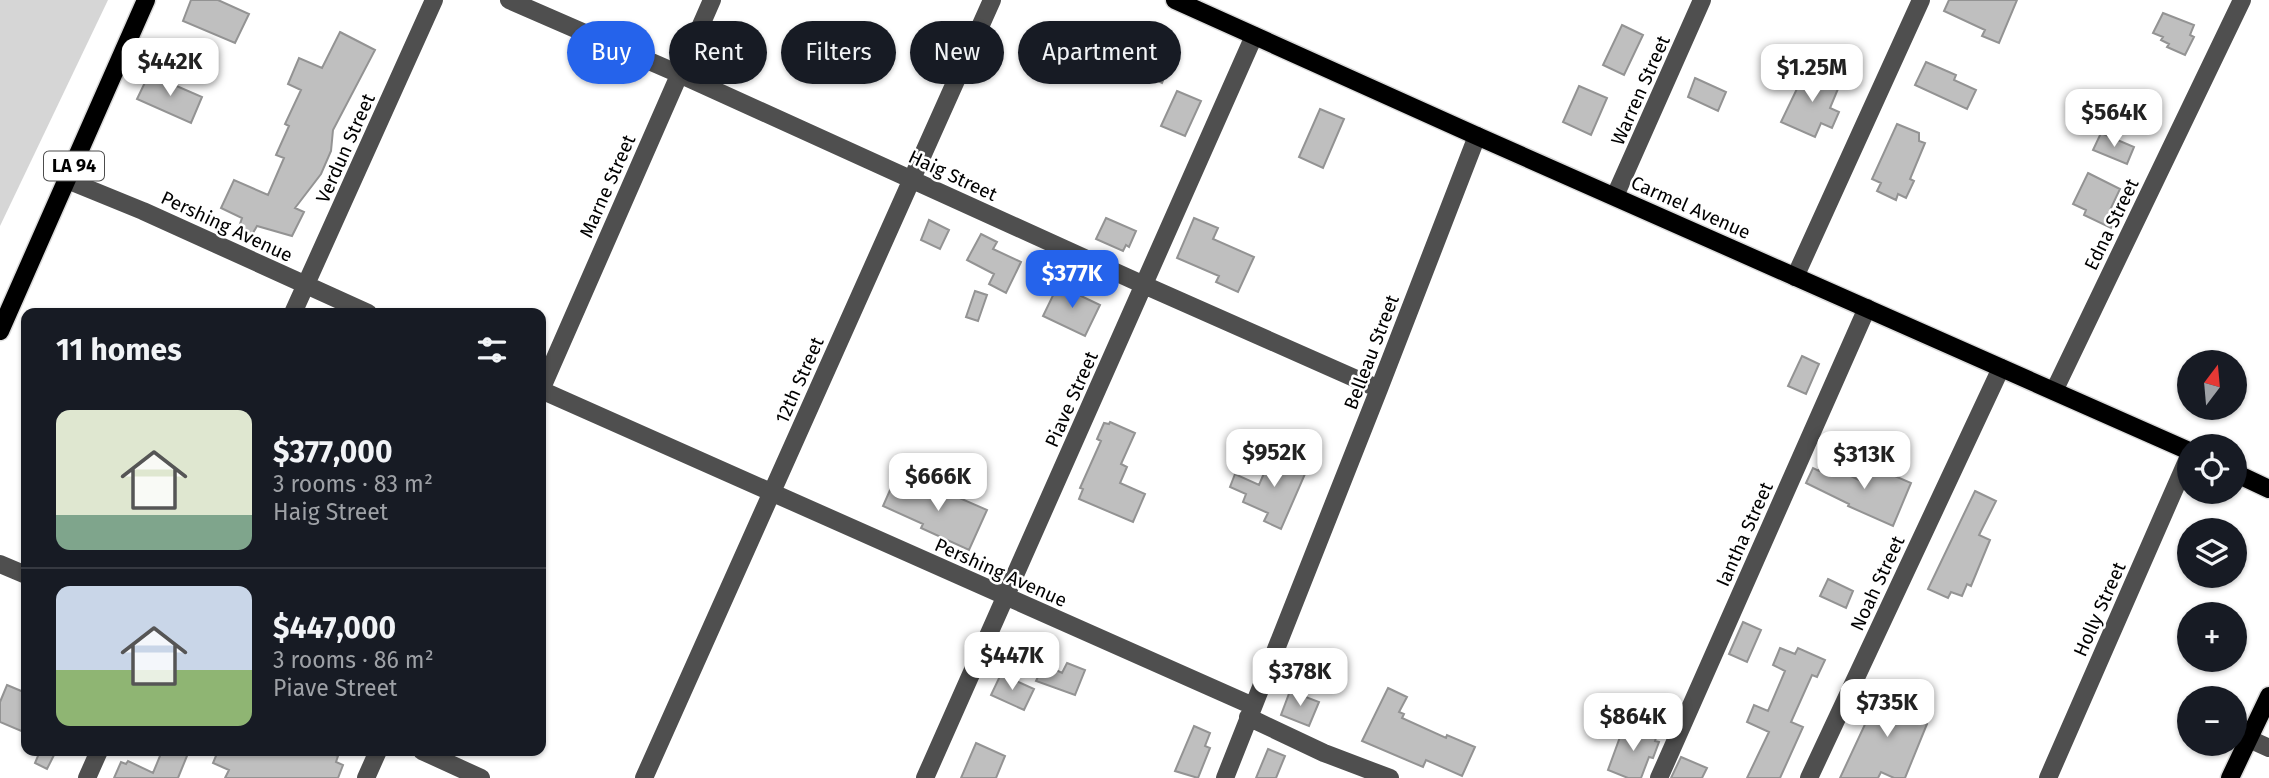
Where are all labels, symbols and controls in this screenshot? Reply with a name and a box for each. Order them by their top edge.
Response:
chip: Buy [567,21,655,84]
chip: Rent [669,21,767,84]
chip: Filters [781,21,896,84]
chip: New [910,21,1004,84]
chip: Apartment [1018,21,1181,84]
street label: Warren Street [1606,32,1675,149]
pin: $442K [121,38,219,98]
pin: $1.25M [1755,44,1869,104]
text: $442K [138,47,202,75]
text: $1.25M [1777,53,1847,81]
street label: Verdun Street [311,90,380,206]
pin: $564K [2065,90,2163,149]
text: $564K [2081,98,2147,126]
street label: Marne Street [574,131,640,241]
street label: Haig Street [905,145,1001,206]
road number: LA 94 [44,152,104,181]
street label: Carmel Avenue [1627,171,1754,244]
street label: Edna Street [2079,174,2144,274]
street label: Pershing Avenue [157,186,296,267]
pin: $377K [1023,250,1121,310]
text: $377K [1042,259,1102,287]
street label: Belleau Street [1339,291,1404,413]
icon: filters [473,331,511,369]
text: 11 homes [56,332,182,368]
street label: 12th Street [770,333,829,427]
street label: Piave Street [1040,348,1103,451]
north arrow [2177,350,2247,420]
map controls [2177,350,2247,756]
pin: $952K [1225,430,1323,489]
pin: $313K [1815,432,1913,491]
text: $377,000 [273,434,392,470]
button: locate [2177,434,2247,504]
icon: home [112,438,196,522]
text: $952K [1242,438,1306,466]
text: $313K [1833,440,1895,468]
pin: $666K [889,454,987,513]
text: $666K [905,462,971,490]
text: 3 rooms · 83 m² [273,470,433,498]
street label: Iantha Street [1711,478,1778,590]
text: Haig Street [273,498,388,526]
button: layers [2177,518,2247,588]
street label: Noah Street [1845,532,1909,634]
street label: Pershing Avenue [931,533,1070,612]
street label: Holly Street [2068,558,2131,660]
button: + [2177,602,2247,672]
text: $447,000 [273,610,396,646]
icon: home [112,614,196,698]
pin: $447K [963,632,1061,692]
text: $447K [980,641,1044,669]
text: 3 rooms · 86 m² [273,646,434,674]
pin: $378K [1251,648,1349,708]
text: $378K [1269,657,1331,685]
text: Piave Street [273,674,397,702]
pin: $735K [1838,680,1936,739]
button: − [2177,686,2247,756]
text: $735K [1856,688,1918,716]
pin: $864K [1584,694,1682,753]
text: $864K [1600,702,1666,730]

